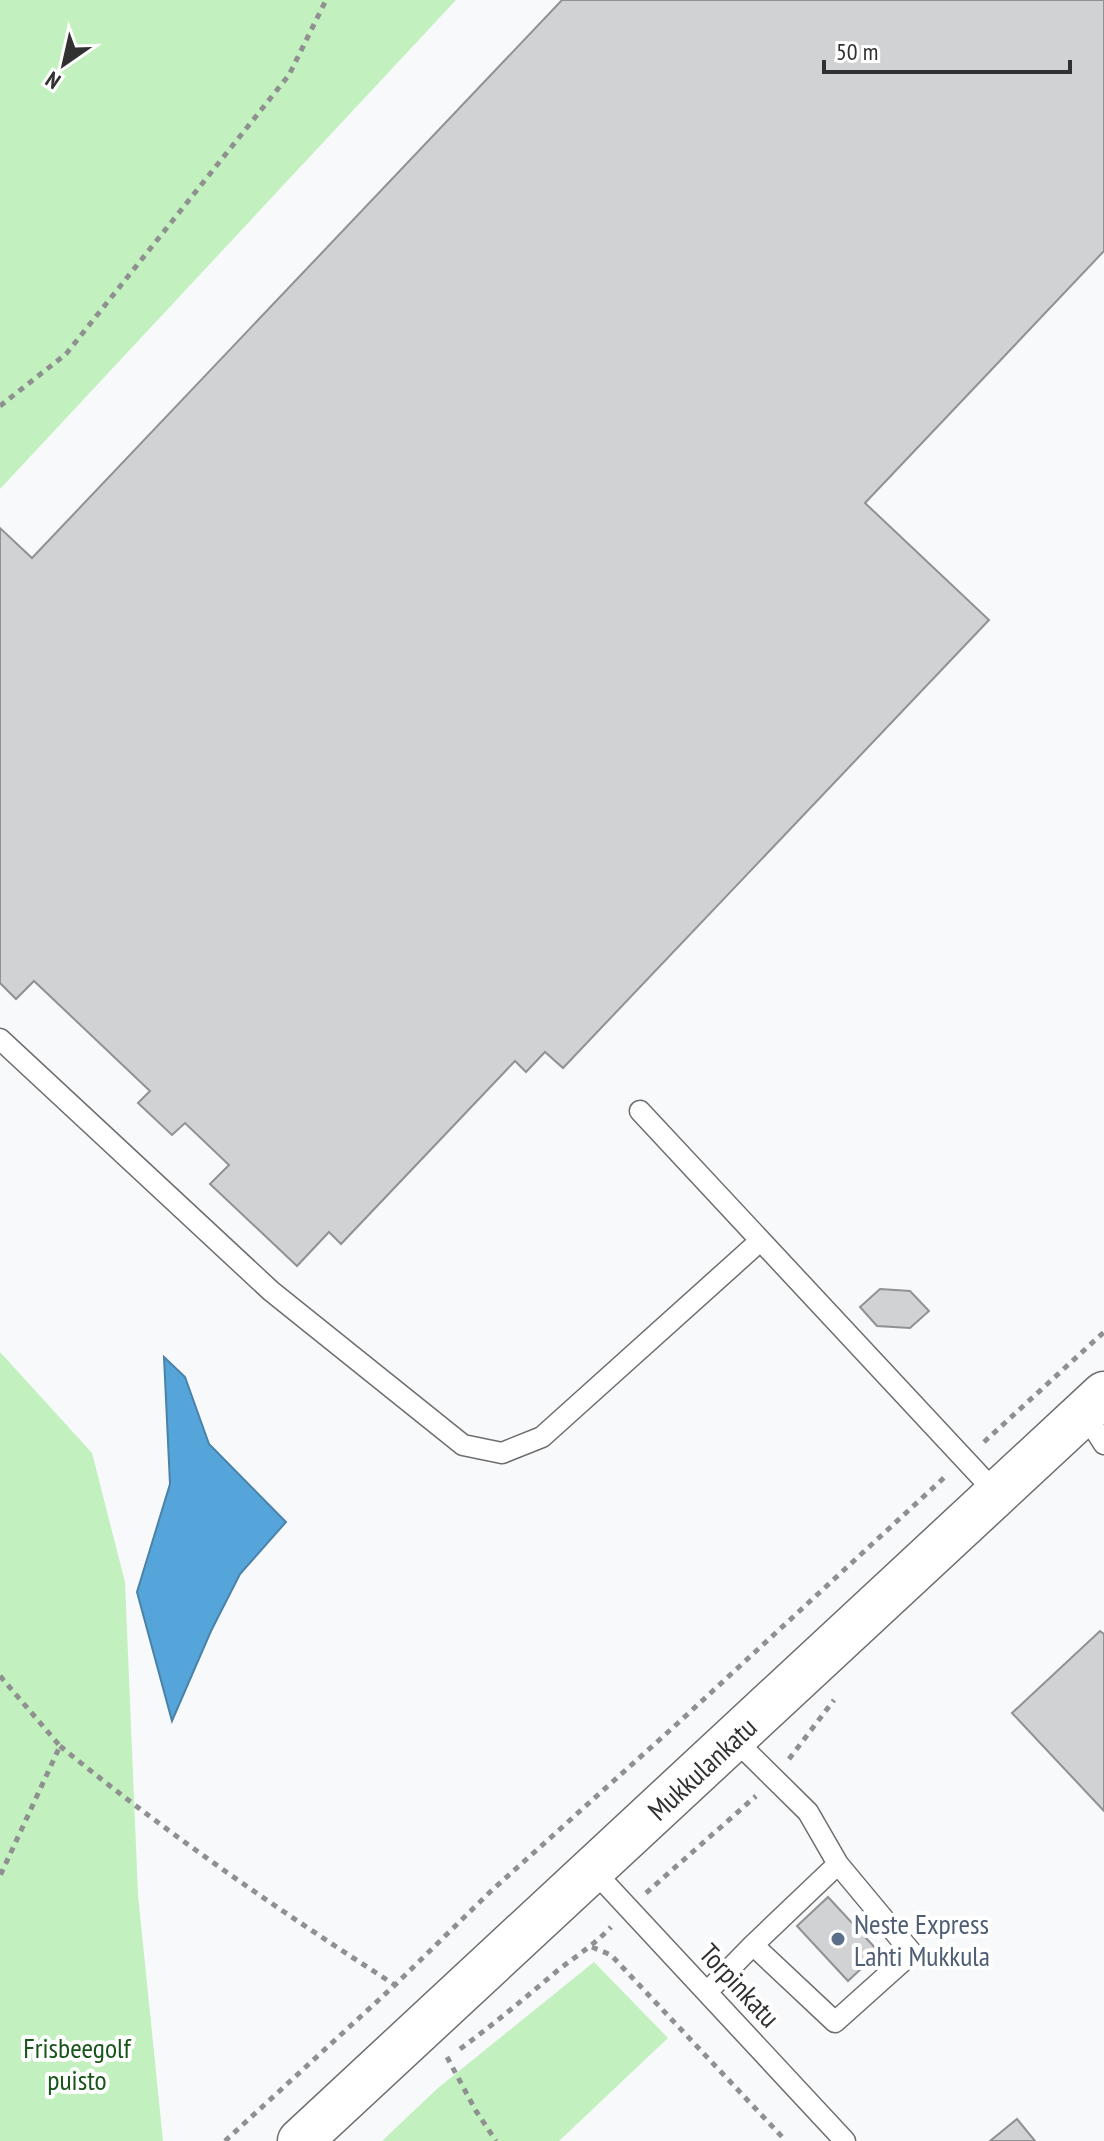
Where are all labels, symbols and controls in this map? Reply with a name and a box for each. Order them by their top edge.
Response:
north arrow [24,24,104,104]
scale bar [824,24,1070,74]
text: 50 m [836,36,878,67]
text: N [40,66,66,96]
street label: Mukkulankatu [639,1708,764,1828]
place label: Neste Express Lahti Mukkula [854,1905,990,1974]
marker: Neste Express Lahti Mukkula [829,1930,847,1948]
street label: Torpinkatu [692,1935,788,2035]
park label: Frisbeegolf puisto [23,2029,133,2098]

